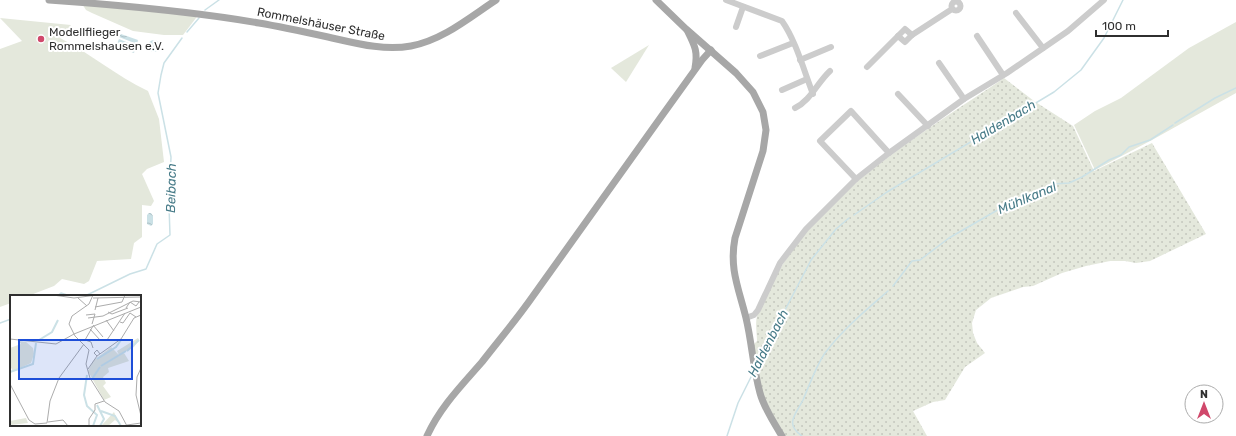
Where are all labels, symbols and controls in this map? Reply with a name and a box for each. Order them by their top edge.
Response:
street label: Rommelshäuser Straße [256,5,386,43]
scale bar [1096,12,1168,38]
text: 100 m [1102,19,1136,33]
place label: Modellflieger Rommelshausen e.V. [49,25,164,53]
marker: Modellflieger Rommelshausen e.V. [36,34,46,44]
water label: Haldenbach [968,97,1038,147]
water label: Beibach [163,163,179,213]
water label: Mühlkanal [995,179,1059,217]
inset map [10,295,141,426]
water label: Haldenbach [745,307,791,379]
north arrow [1184,384,1224,424]
text: N [1200,388,1208,401]

